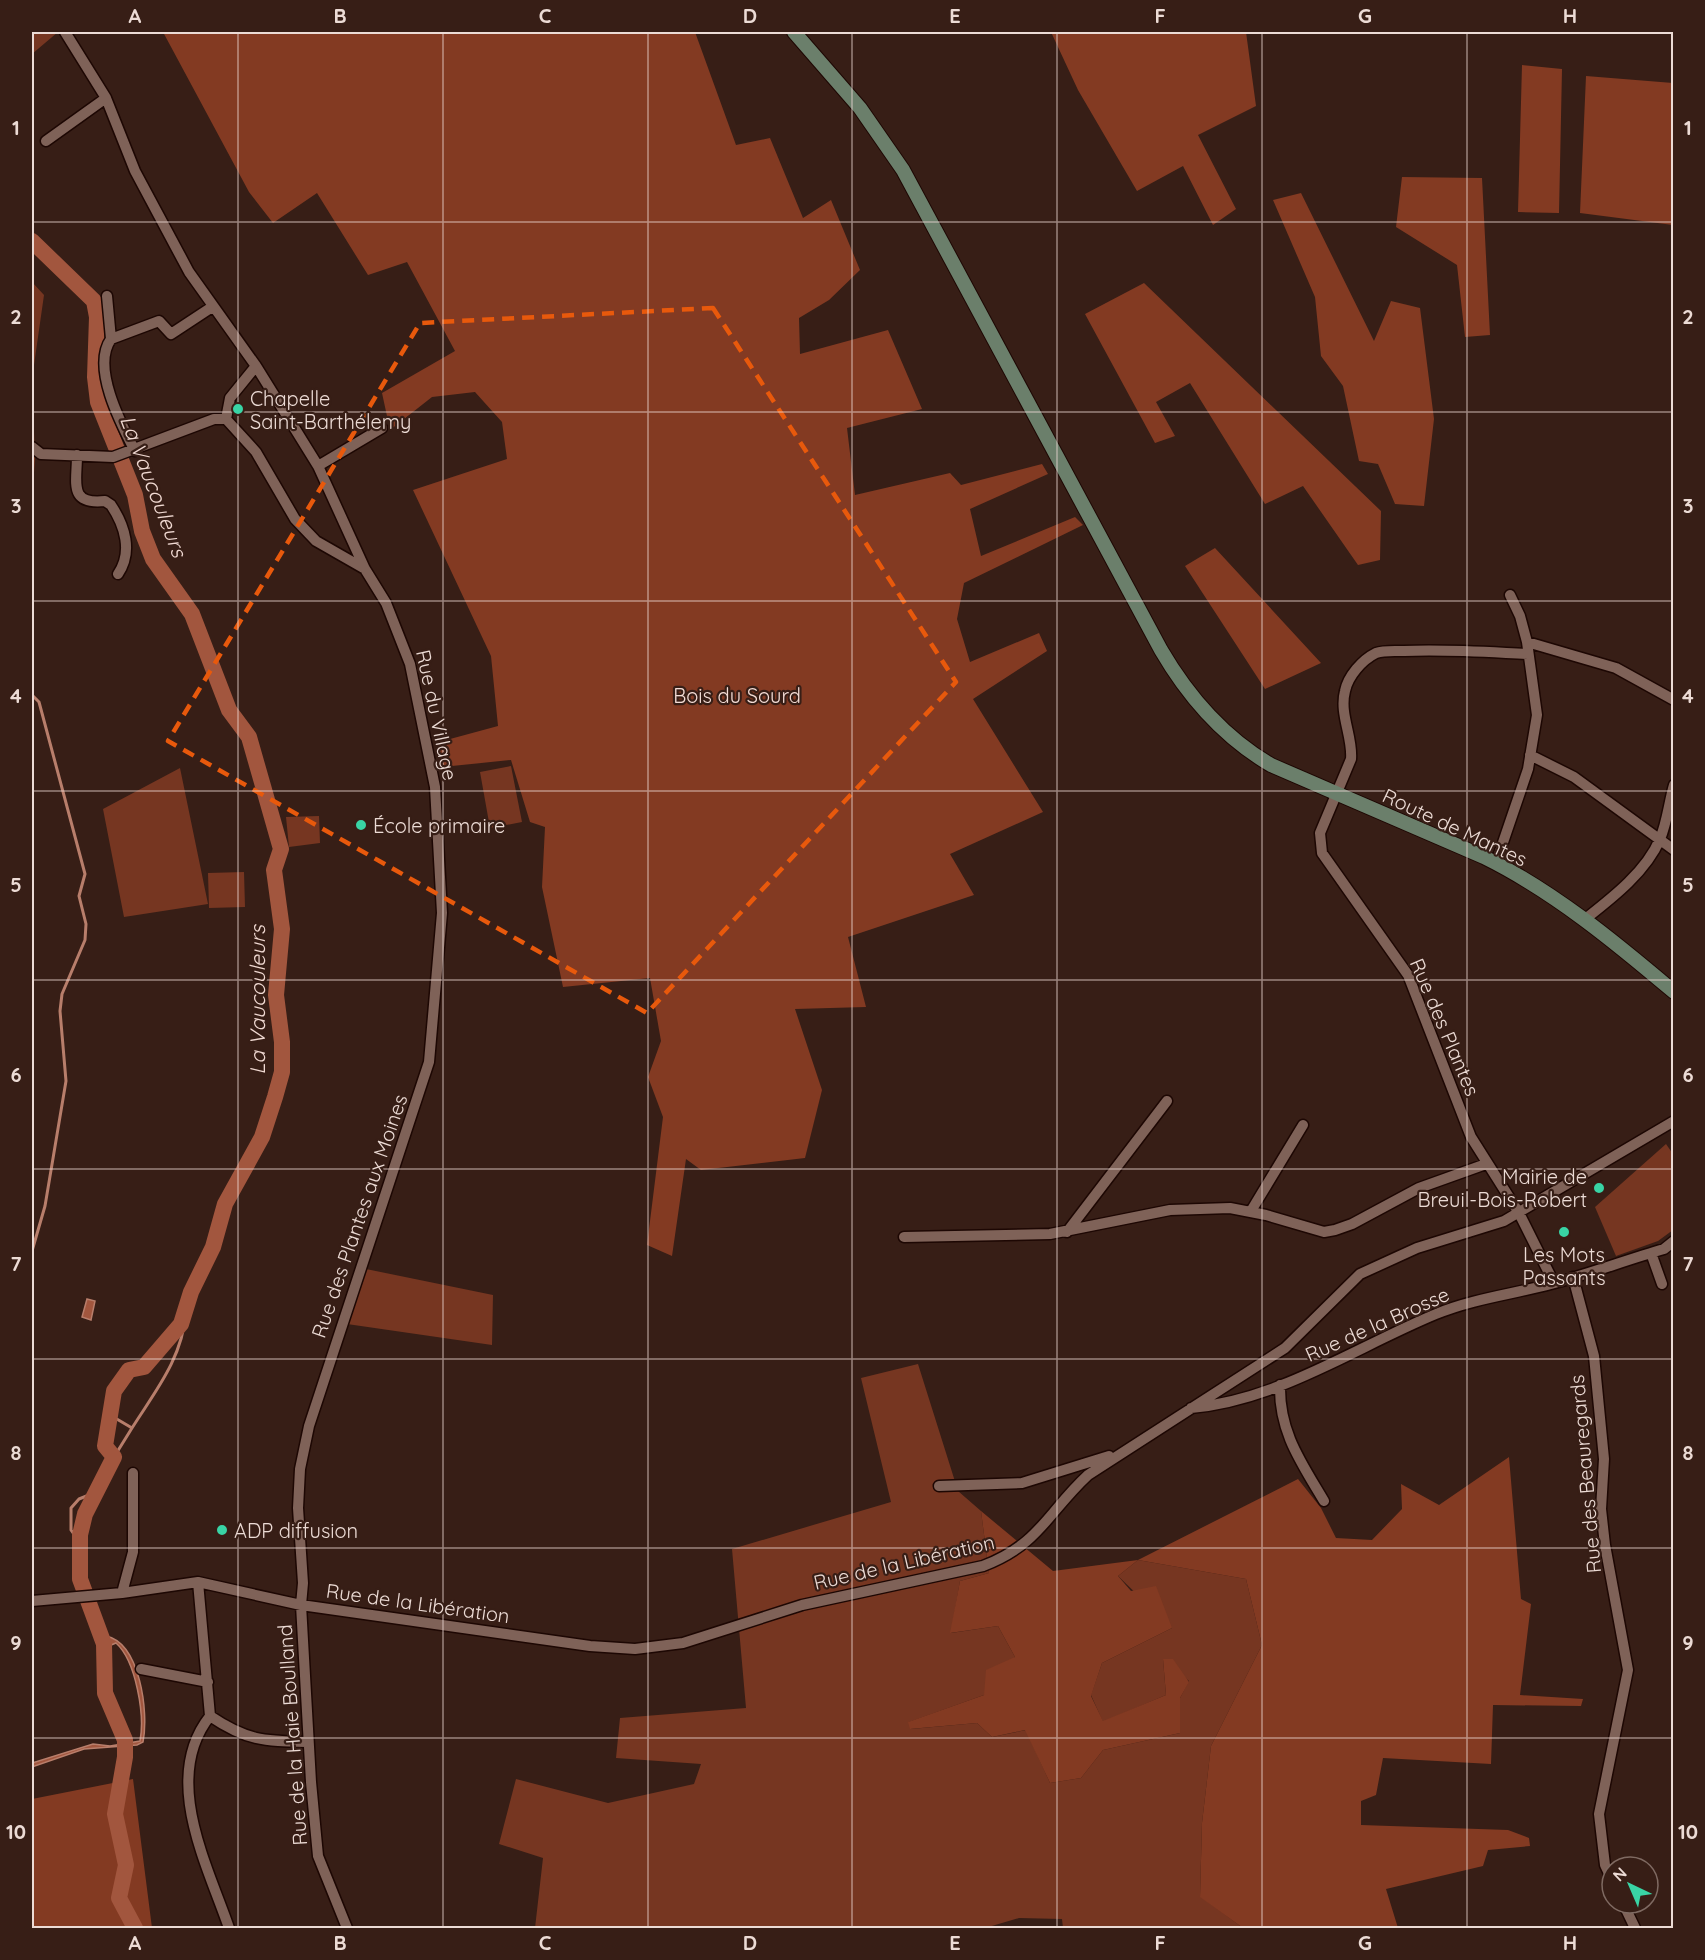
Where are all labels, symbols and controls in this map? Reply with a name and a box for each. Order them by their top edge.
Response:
text: A [129,3,142,28]
text: B [333,3,347,28]
text: C [539,3,552,28]
text: D [743,3,757,28]
text: E [949,3,961,28]
text: F [1154,3,1166,28]
text: G [1358,3,1372,28]
text: H [1563,3,1577,28]
text: 1 [12,115,20,140]
text: 1 [1684,115,1692,140]
text: 2 [10,304,22,329]
text: 2 [1682,304,1694,329]
place label: Chapelle Saint-Barthélemy [250,386,411,434]
marker: Chapelle Saint-Barthélemy [231,402,245,416]
water label: La Vaucouleurs [115,411,193,562]
text: 3 [11,493,21,518]
text: 3 [1683,493,1693,518]
street label: Rue du Village [411,647,463,783]
text: 4 [10,683,22,708]
park label: Bois du Sourd [673,683,801,708]
text: 4 [1682,683,1694,708]
street label: Route de Mantes [1379,783,1531,871]
place label: École primaire [373,813,505,838]
marker: École primaire [354,818,368,832]
text: 5 [10,872,22,897]
text: 5 [1682,872,1694,897]
water label: La Vaucouleurs [244,924,270,1075]
street label: Rue des Plantes [1405,954,1485,1100]
text: 6 [10,1062,22,1087]
text: 6 [1682,1062,1694,1087]
street label: Rue des Plantes aux Moines [305,1091,413,1341]
place label: Mairie de Breuil-Bois-Robert [1418,1164,1587,1212]
marker: Mairie de Breuil-Bois-Robert [1592,1181,1606,1195]
marker: Les Mots Passants [1557,1225,1571,1239]
place label: Les Mots Passants [1522,1242,1606,1290]
text: 7 [11,1251,22,1276]
text: 7 [1683,1251,1694,1276]
street label: Rue de la Brosse [1301,1281,1453,1367]
street label: Rue des Beauregards [1564,1374,1606,1574]
text: 8 [11,1440,22,1465]
text: 8 [1683,1440,1694,1465]
place label: ADP diffusion [234,1518,358,1543]
marker: ADP diffusion [215,1523,229,1537]
street label: Rue de la Libération [811,1529,997,1595]
street label: Rue de la Libération [325,1578,511,1628]
street label: Rue de la Haie Boulland [272,1624,312,1846]
text: 9 [10,1630,22,1655]
text: 9 [1682,1630,1694,1655]
text: 10 [6,1819,26,1844]
text: 10 [1678,1819,1698,1844]
north arrow [1600,1855,1660,1915]
text: N [1608,1863,1631,1885]
text: A [129,1930,142,1955]
text: B [333,1930,347,1955]
text: C [539,1930,552,1955]
text: D [743,1930,757,1955]
text: E [949,1930,961,1955]
text: F [1154,1930,1166,1955]
text: G [1358,1930,1372,1955]
text: H [1563,1930,1577,1955]

